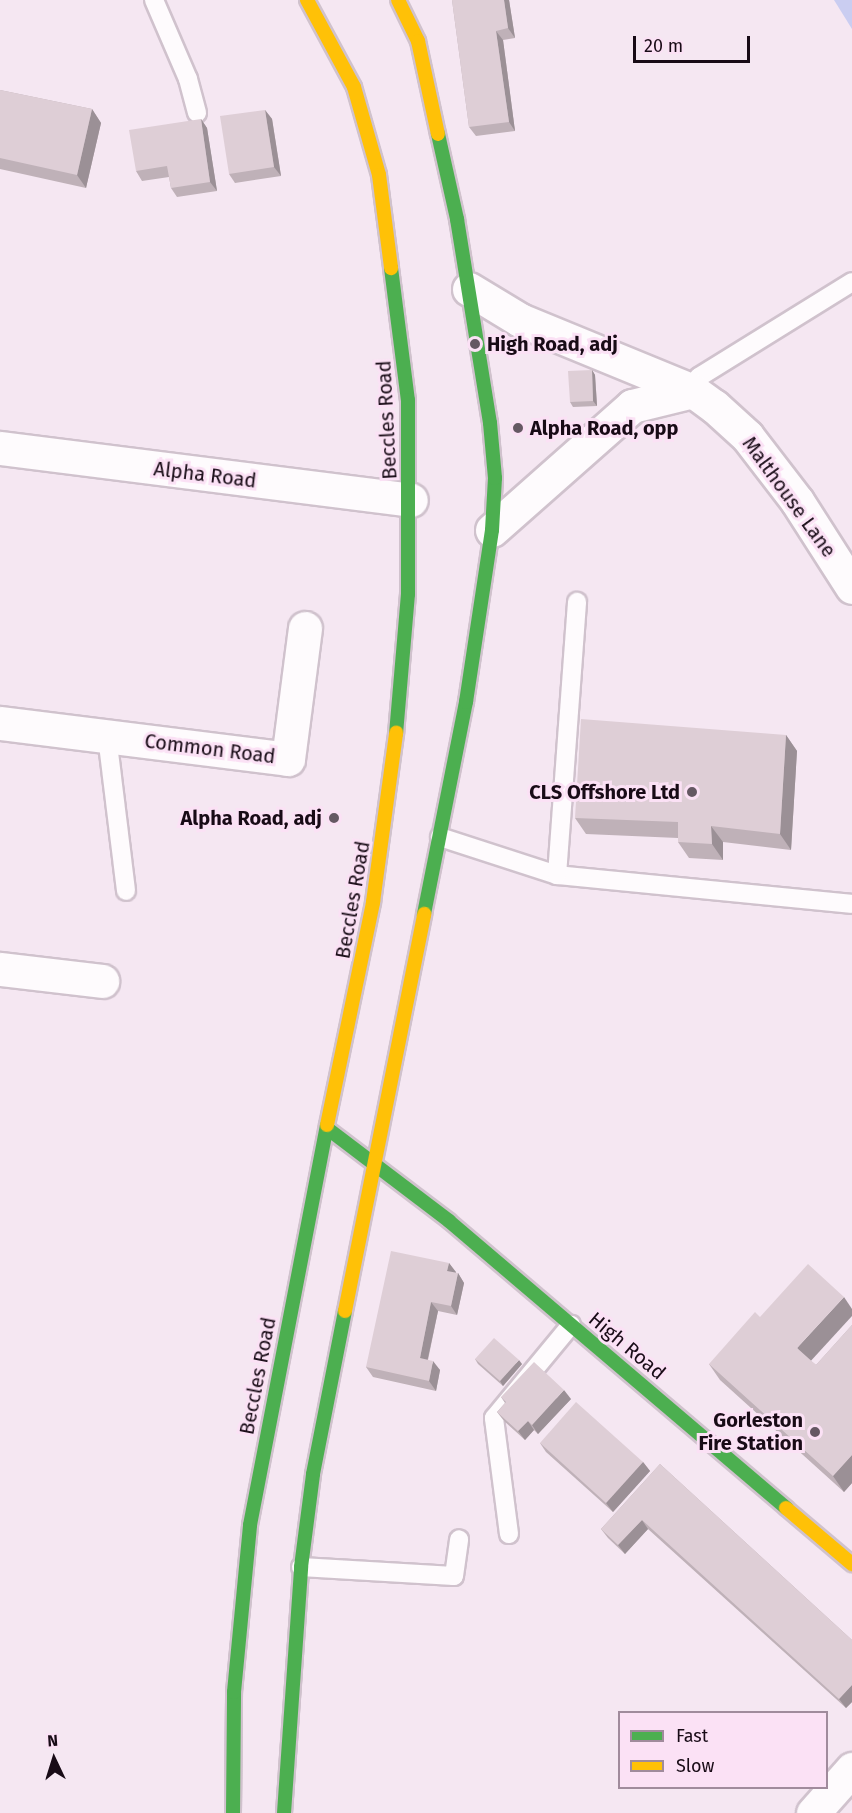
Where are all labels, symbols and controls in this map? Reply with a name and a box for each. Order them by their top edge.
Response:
scale bar [636,24,753,62]
text: 20 m [644,35,683,57]
place label: High Road, adj [487,332,618,356]
marker: High Road, adj [468,337,482,351]
street label: Beccles Road [372,360,402,480]
place label: Alpha Road, opp [530,416,678,440]
marker: Alpha Road, opp [511,421,525,435]
street label: Malthouse Lane [737,432,841,562]
street label: Alpha Road [152,457,258,493]
street label: Common Road [143,729,277,769]
place label: CLS Offshore Ltd [529,780,680,804]
marker: CLS Offshore Ltd [685,785,699,799]
place label: Alpha Road, adj [180,806,322,830]
marker: Alpha Road, adj [327,811,341,825]
street label: Beccles Road [331,839,375,961]
street label: High Road [584,1307,670,1385]
street label: Beccles Road [235,1315,281,1437]
place label: Gorleston Fire Station [699,1408,803,1455]
marker: Gorleston Fire Station [808,1425,822,1439]
legend [618,1711,828,1789]
text: Fast [676,1725,708,1747]
north arrow [24,1729,84,1789]
text: N [47,1731,59,1750]
text: Slow [676,1755,714,1777]

